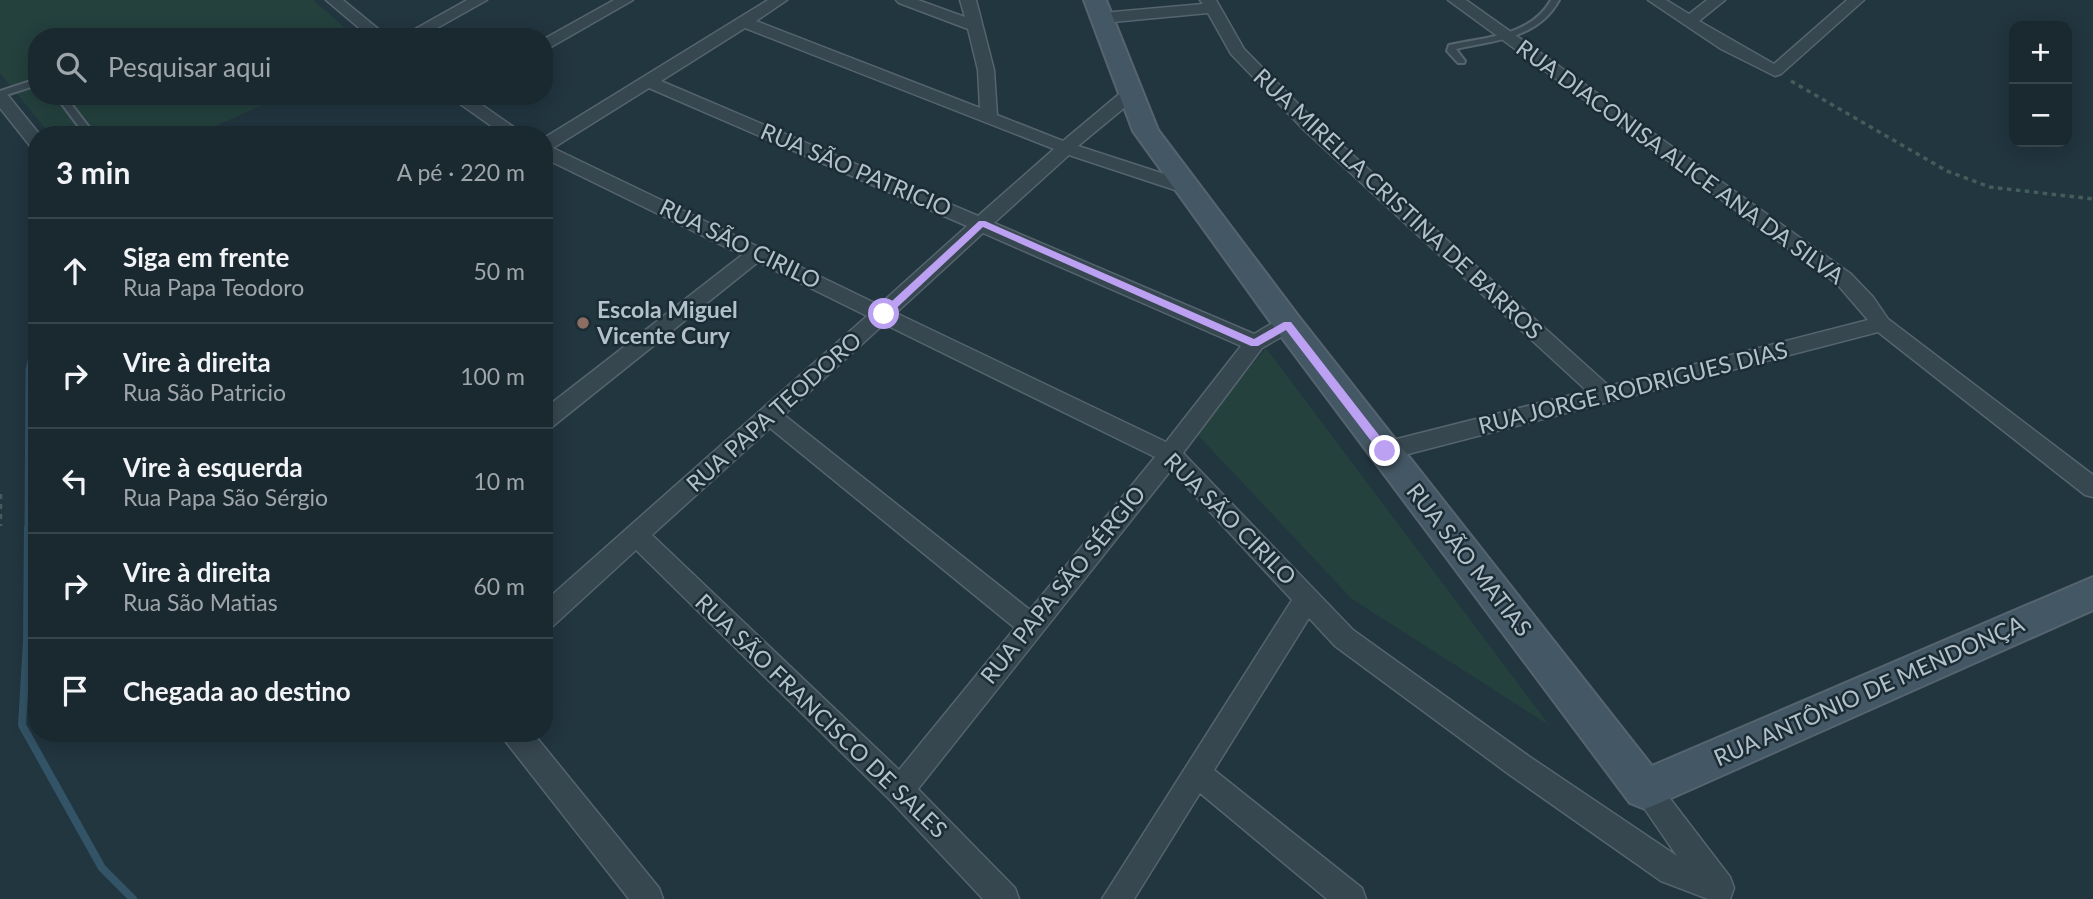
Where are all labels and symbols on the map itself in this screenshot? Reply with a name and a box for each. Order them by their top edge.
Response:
street label: RUA DIACONISA ALICE ANA DA SILVA [1511,33,1850,290]
street label: RUA MIRELLA CRISTINA DE BARROS [1248,62,1549,345]
street label: RUA SÃO PATRICIO [757,116,956,222]
street label: RUA SÃO CIRILO [656,192,825,294]
place label: Escola Miguel Vicente Cury [596,295,738,349]
route start [868,298,899,329]
marker: Escola Miguel Vicente Cury [575,315,591,331]
street label: RUA PAPA TEODORO [680,325,867,497]
street label: RUA JORGE RODRIGUES DIAS [1475,335,1790,439]
route end [1369,435,1400,466]
street label: RUA SÃO CIRILO [1159,446,1303,590]
street label: RUA SÃO MATIAS [1401,477,1538,642]
street label: RUA PAPA SÃO SÉRGIO [974,480,1151,689]
street label: RUA SÃO FRANCISCO DE SALES [690,587,953,843]
street label: RUA ANTÔNIO DE MENDONÇA [1709,609,2028,771]

